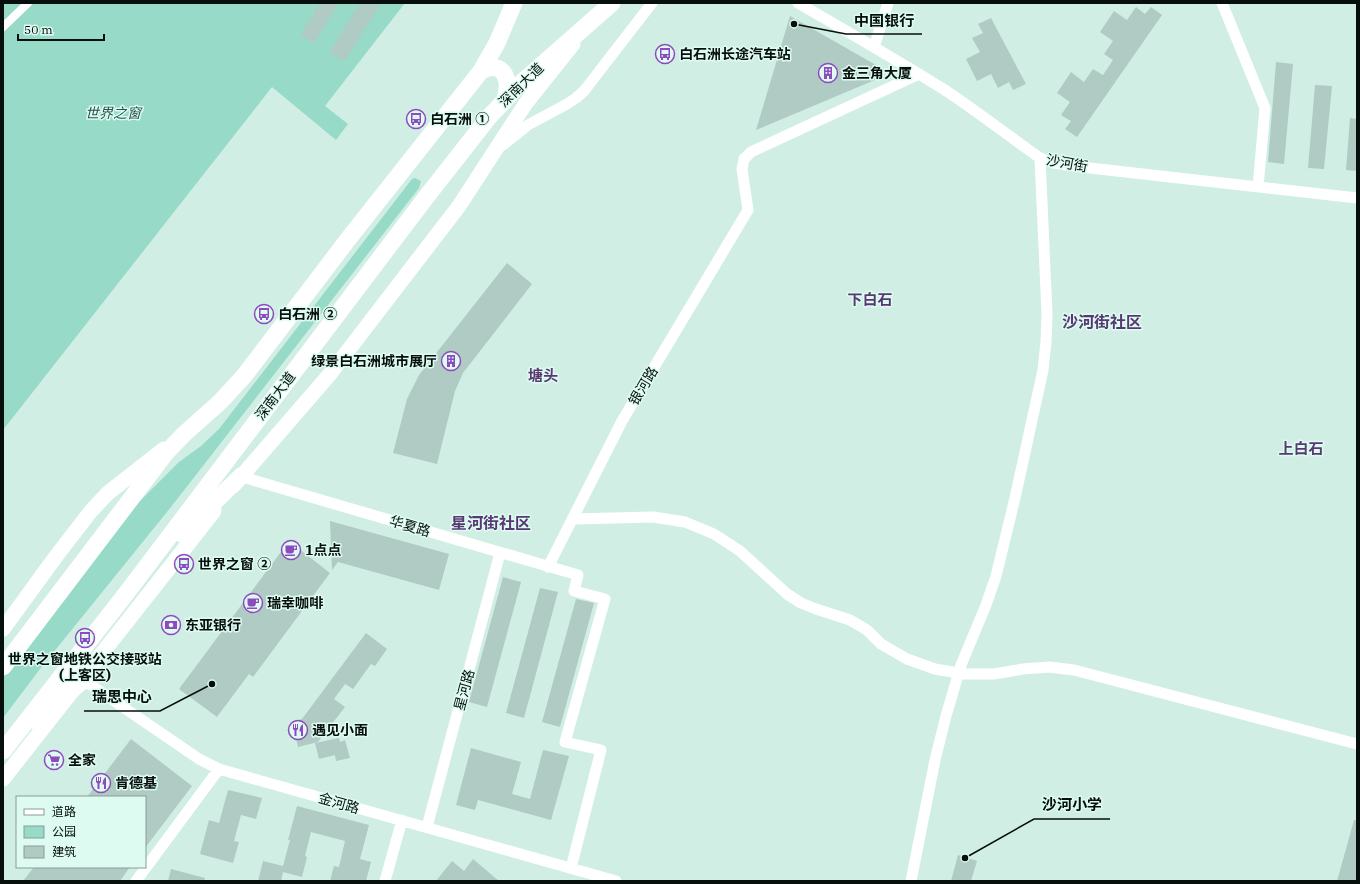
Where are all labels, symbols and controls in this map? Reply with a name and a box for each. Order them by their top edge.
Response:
callout: 中国银行 [846,7,922,34]
text: 中国银行 [854,11,914,30]
scale bar [18,16,104,42]
text: 50 m [24,22,53,37]
bus stop icon: 白石洲长途汽车站 [654,43,676,65]
place label: 白石洲长途汽车站 [679,45,791,63]
street label: 深南大道 [495,59,547,111]
building icon: 金三角大厦 [817,62,839,84]
place label: 金三角大厦 [842,64,912,82]
park label: 世界之窗 [85,104,143,122]
bus stop icon: 白石洲 ① [405,108,427,130]
place label: 白石洲 ① [430,110,489,128]
street label: 沙河街 [1045,150,1089,176]
district label: 下白石 [847,290,893,309]
bus stop icon: 白石洲 ② [253,303,275,325]
place label: 白石洲 ② [278,305,337,323]
district label: 沙河街社区 [1062,312,1142,332]
building icon: 绿景白石洲城市展厅 [440,350,462,372]
place label: 绿景白石洲城市展厅 [311,352,437,370]
street label: 银河路 [624,363,662,409]
district label: 塘头 [528,366,558,385]
street label: 深南大道 [251,368,299,424]
district label: 上白石 [1278,439,1324,458]
street label: 华夏路 [387,512,433,540]
district label: 星河街社区 [451,513,531,533]
cafe icon: 1点点 [280,539,302,561]
place label: 1点点 [305,541,341,559]
bus stop icon: 世界之窗 ② [173,553,195,575]
place label: 世界之窗 ② [198,555,271,573]
cafe icon: 瑞幸咖啡 [242,592,264,614]
place label: 瑞幸咖啡 [267,594,324,612]
bank icon: 东亚银行 [160,614,182,636]
place label: 东亚银行 [185,616,241,634]
bus stop icon: 世界之窗地铁公交接驳站 (上客区) [74,627,96,649]
place label: 世界之窗地铁公交接驳站 (上客区) [8,650,162,684]
street label: 星河路 [450,667,478,713]
callout: 瑞思中心 [84,684,160,711]
text: 瑞思中心 [92,687,152,706]
restaurant icon: 遇见小面 [287,719,309,741]
place label: 遇见小面 [312,721,368,739]
supermarket icon: 全家 [43,749,65,771]
place label: 全家 [68,751,96,769]
restaurant icon: 肯德基 [90,772,112,794]
place label: 肯德基 [115,774,157,792]
street label: 金河路 [316,789,362,817]
callout: 沙河小学 [1034,792,1110,819]
text: 沙河小学 [1042,795,1102,814]
legend [16,796,146,868]
text: 道路 [52,804,76,819]
text: 公园 [52,824,76,839]
text: 建筑 [52,844,76,859]

